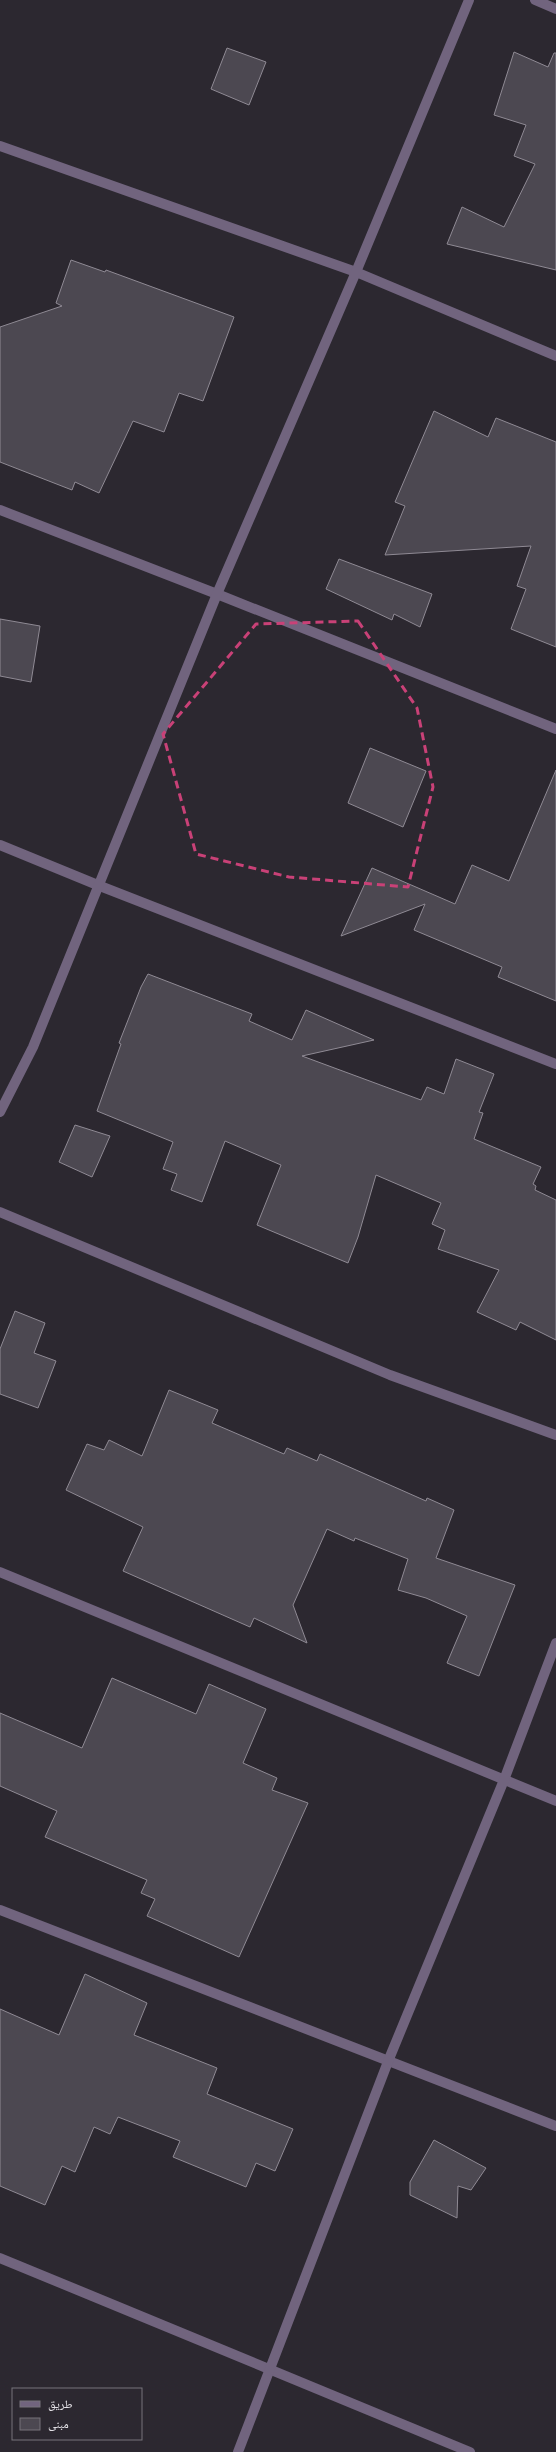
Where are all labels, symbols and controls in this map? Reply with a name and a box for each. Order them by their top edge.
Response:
legend [12,2388,142,2440]
text: طريق [48,2397,73,2411]
text: مبنى [48,2417,69,2431]

